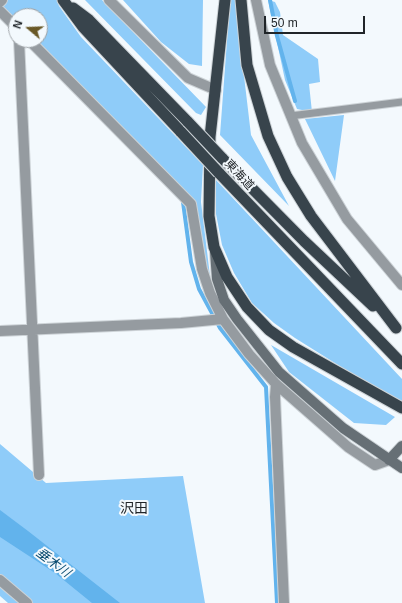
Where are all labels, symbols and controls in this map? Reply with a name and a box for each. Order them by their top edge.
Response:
north arrow [8,8,48,48]
scale bar [266,8,367,34]
text: 50 m [271,16,298,30]
text: N [11,19,25,30]
street label: 東海道 [221,157,257,193]
district label: 沢田 [120,501,148,517]
water label: 垂木川 [33,545,73,581]

